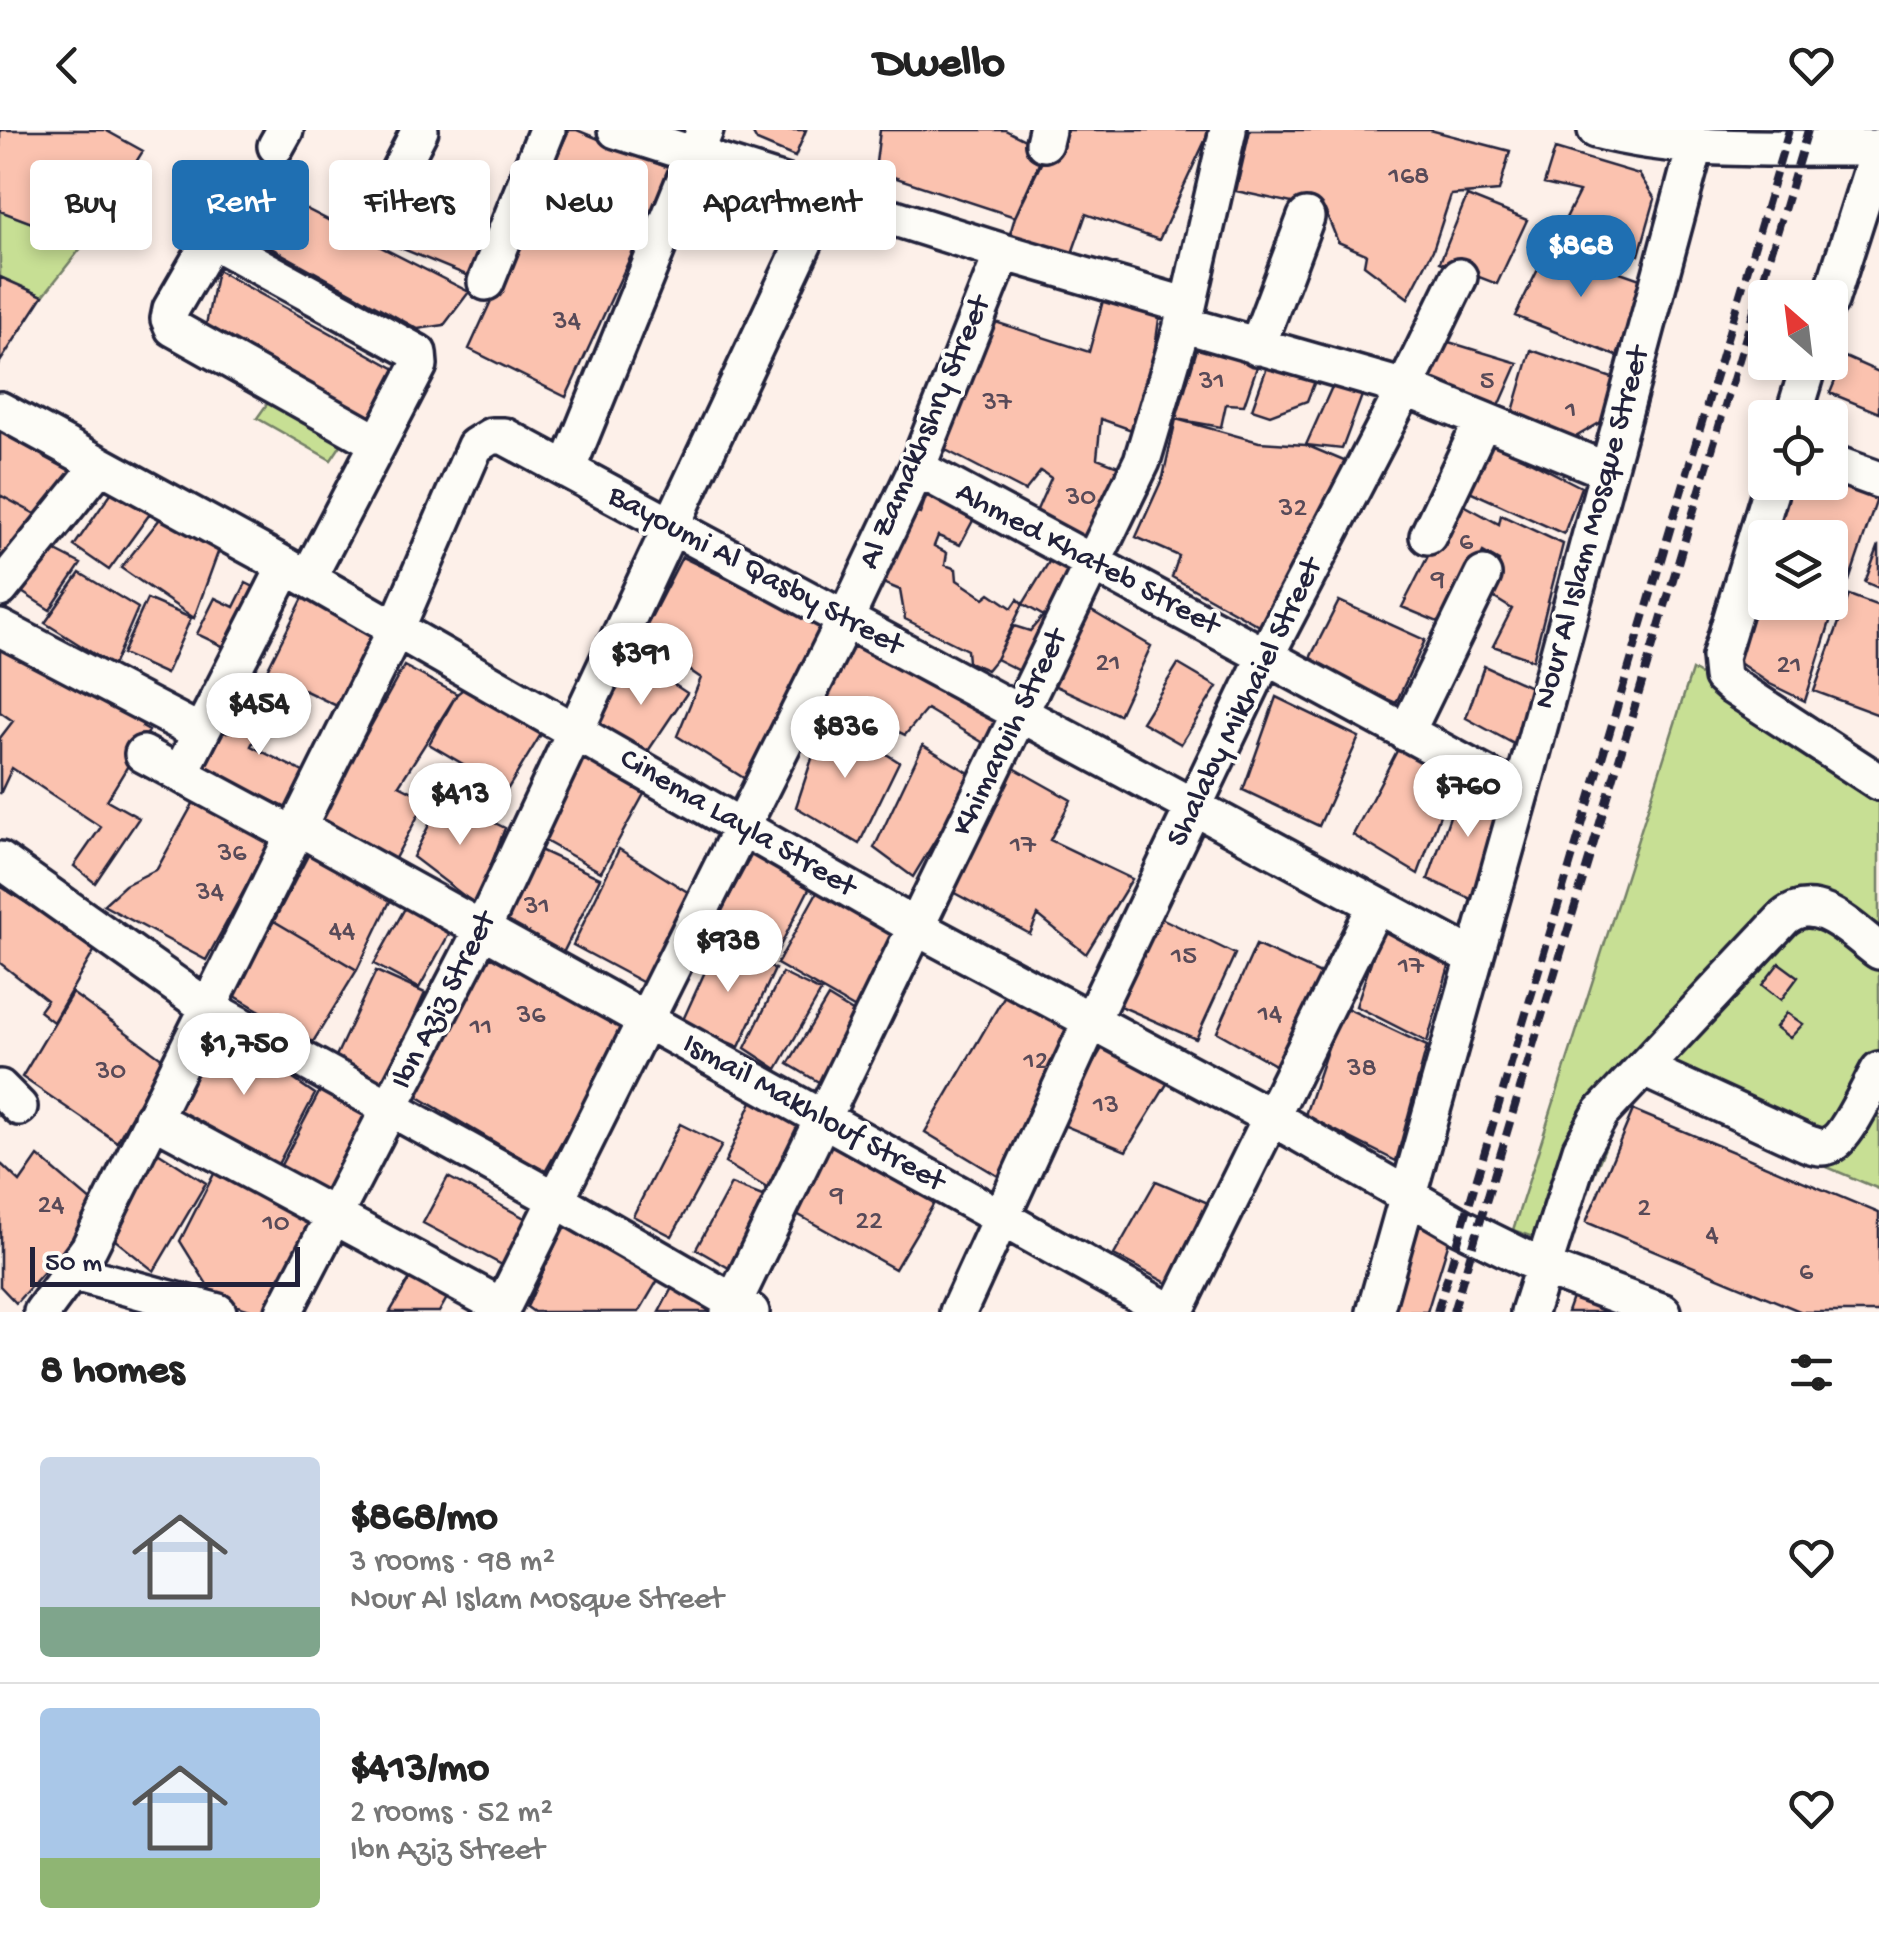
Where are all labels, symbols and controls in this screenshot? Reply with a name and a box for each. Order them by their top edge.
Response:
icon: back [40,38,95,93]
icon: heart [1784,38,1839,93]
text: Dwello [874,39,1005,92]
chip: Buy [30,160,152,250]
chip: Rent [172,160,309,250]
chip: Filters [329,160,490,250]
chip: New [510,160,648,250]
chip: Apartment [668,160,896,250]
house number: 168 [1388,161,1429,194]
pin: $868 [1522,215,1640,300]
text: $868 [1548,228,1614,266]
north arrow [1748,280,1848,380]
map controls [1748,280,1848,620]
street label: Al Zamakhshry Street [851,288,1002,575]
house number: 34 [552,306,581,339]
street label: Nour Al Islam Mosque Street [1526,340,1660,713]
house number: 31 [1198,366,1225,399]
house number: 5 [1480,366,1494,399]
house number: 37 [981,387,1013,420]
house number: 1 [1564,395,1577,428]
button: locate [1748,400,1848,500]
street label: Ahmed Khateb Street [948,474,1228,647]
street label: Bayoumi Al Qasby Street [600,478,912,667]
house number: 30 [1065,482,1096,515]
house number: 32 [1278,493,1307,526]
button: layers [1748,520,1848,620]
house number: 6 [1459,527,1474,560]
street label: Shalaby Mikhaiel Street [1160,550,1334,854]
house number: 9 [1430,564,1445,597]
street label: Khimaruih Street [944,621,1079,843]
pin: $391 [582,623,700,708]
text: $391 [611,636,671,674]
house number: 21 [1095,648,1121,681]
house number: 21 [1776,650,1802,683]
pin: $454 [200,673,318,758]
text: $454 [228,686,290,724]
pin: $836 [786,696,904,781]
text: $836 [813,709,877,747]
street label: Cinema Layla Street [612,741,865,909]
pin: $760 [1409,755,1527,840]
pin: $413 [401,763,519,848]
text: $760 [1435,768,1501,806]
text: $413 [430,776,490,814]
house number: 17 [1009,830,1037,863]
house number: 36 [217,838,247,871]
house number: 34 [195,877,224,910]
house number: 31 [523,891,550,924]
street label: Ibn Aziz Street [384,903,507,1096]
pin: $938 [669,910,787,995]
house number: 44 [329,916,355,949]
text: $938 [696,923,760,961]
house number: 15 [1170,941,1197,974]
house number: 17 [1397,951,1425,984]
house number: 14 [1257,999,1282,1032]
house number: 36 [516,1000,546,1033]
house number: 11 [469,1012,492,1045]
pin: $1,750 [163,1013,325,1098]
text: $1,750 [200,1026,288,1064]
street label: Ismail Makhlouf Street [675,1026,953,1203]
house number: 12 [1022,1046,1049,1079]
house number: 38 [1346,1053,1377,1086]
house number: 30 [95,1056,126,1089]
house number: 13 [1092,1090,1119,1123]
house number: 9 [829,1180,844,1213]
house number: 24 [38,1190,64,1223]
house number: 2 [1637,1193,1651,1226]
house number: 22 [855,1206,883,1239]
house number: 10 [261,1208,290,1241]
house number: 4 [1705,1220,1719,1253]
scale bar [30,1242,300,1286]
text: 50 m [45,1248,102,1281]
house number: 6 [1799,1257,1814,1290]
icon: filters [1784,1345,1839,1400]
text: 8 homes [40,1348,184,1397]
text: $868/mo [350,1495,498,1544]
icon: home [120,1497,240,1617]
icon: heart [1784,1530,1839,1585]
text: 3 rooms · 98 m² [350,1544,555,1582]
text: Nour Al Islam Mosque Street [350,1582,724,1620]
text: $413/mo [350,1746,489,1795]
icon: home [120,1748,240,1868]
icon: heart [1784,1781,1839,1836]
text: 2 rooms · 52 m² [350,1795,553,1833]
text: Ibn Aziz Street [350,1833,544,1871]

